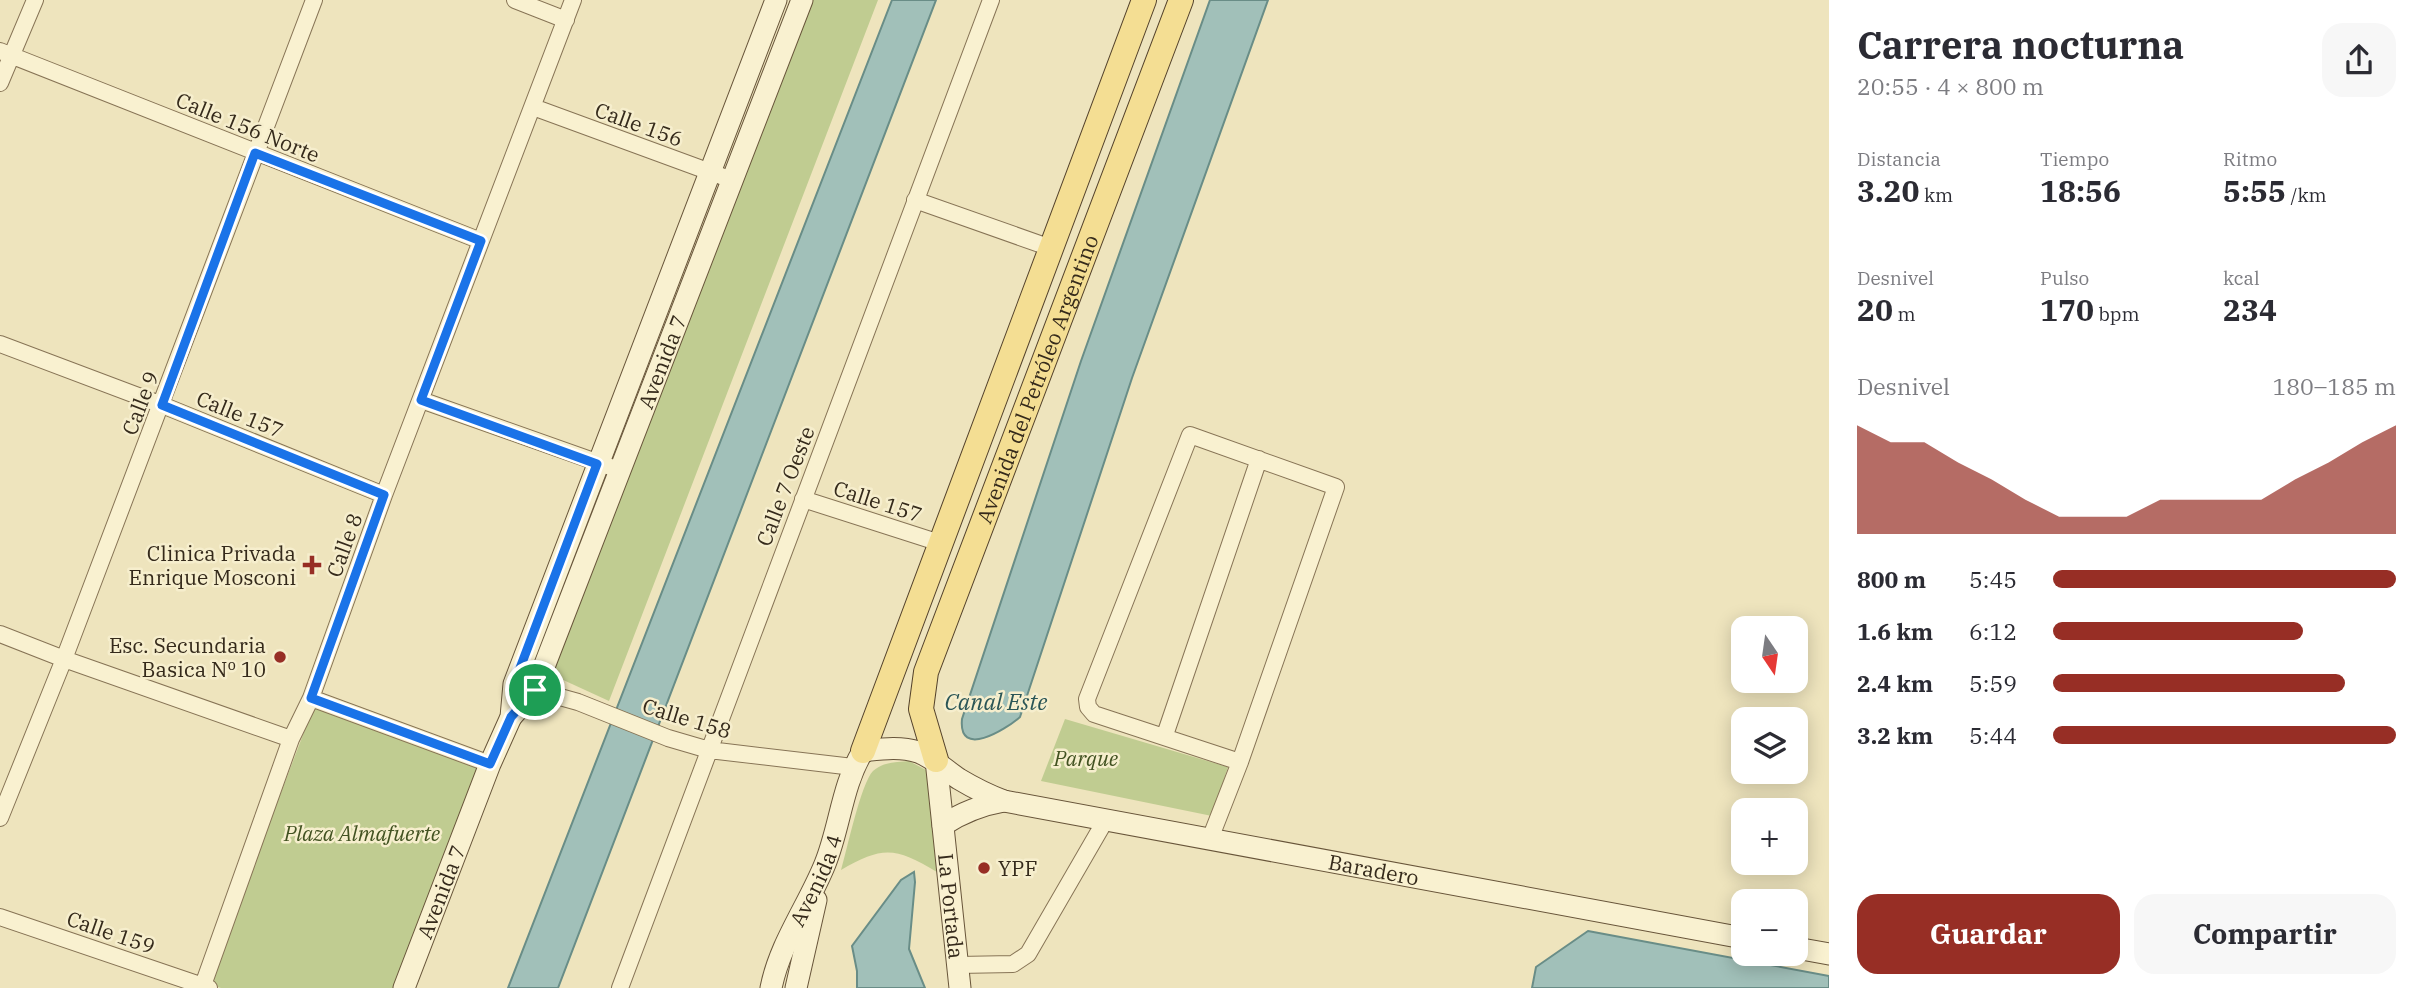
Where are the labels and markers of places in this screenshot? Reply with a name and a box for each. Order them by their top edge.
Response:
place label: Clinica Privada Enrique Mosconi [129,539,296,591]
marker: Clinica Privada Enrique Mosconi [302,555,322,575]
place label: Esc. Secundaria Basica Nº 10 [109,631,266,683]
marker: Esc. Secundaria Basica Nº 10 [272,649,288,665]
pin [505,660,565,720]
place label: YPF [998,854,1038,882]
marker: YPF [976,860,992,876]

